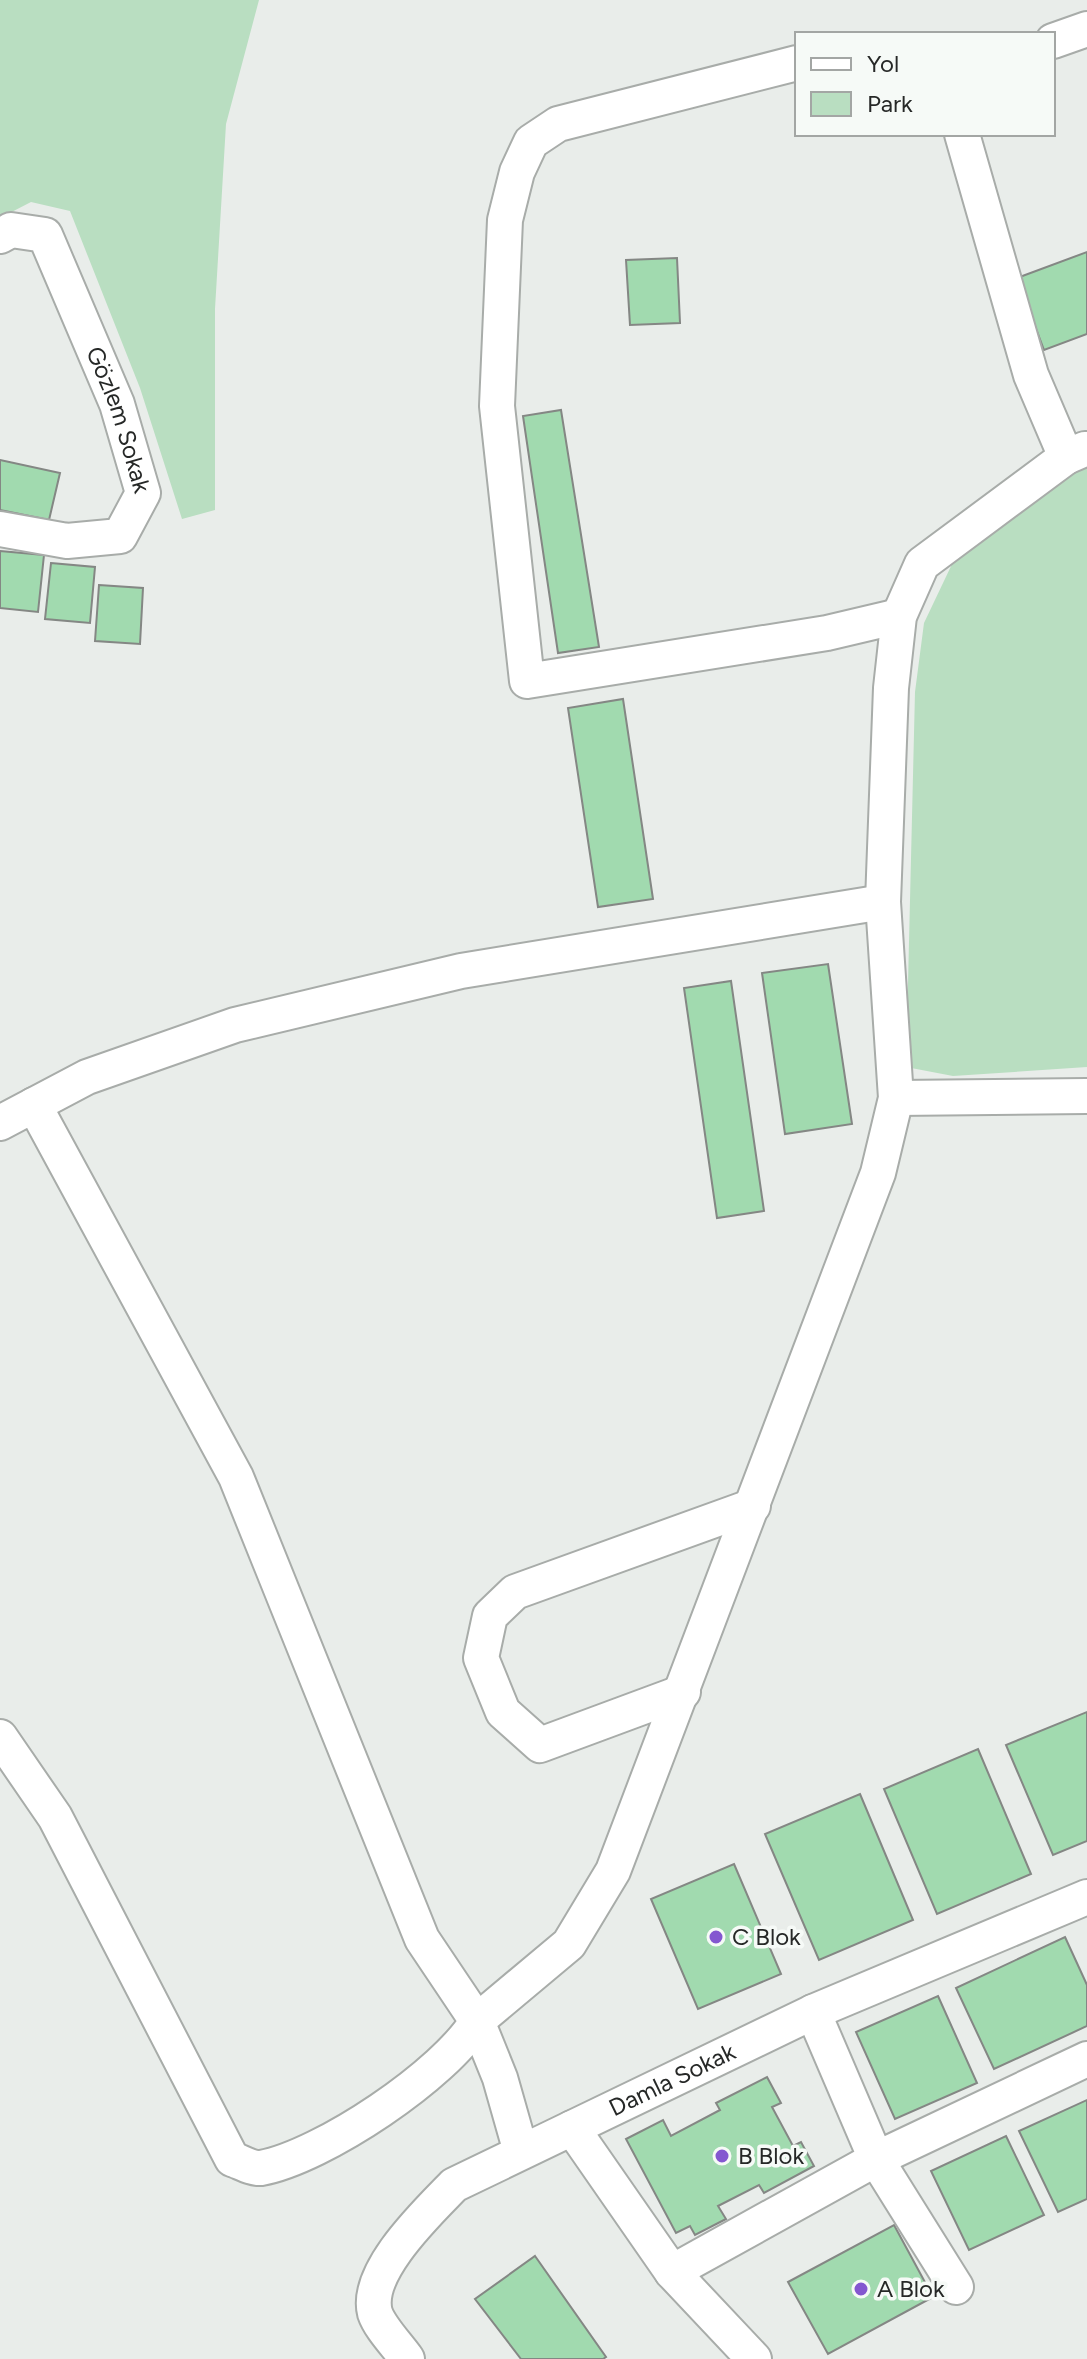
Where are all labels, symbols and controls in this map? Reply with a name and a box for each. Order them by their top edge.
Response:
legend [795,32,1055,136]
text: Yol [867,49,899,78]
text: Park [867,89,913,118]
street label: Gözlem Sokak [80,342,157,496]
place label: C Blok [732,1922,801,1951]
marker: C Blok [707,1928,725,1946]
street label: Damla Sokak [604,2037,740,2122]
place label: B Blok [738,2141,804,2170]
marker: B Blok [713,2147,731,2165]
place label: A Blok [877,2274,945,2303]
marker: A Blok [852,2280,870,2298]

